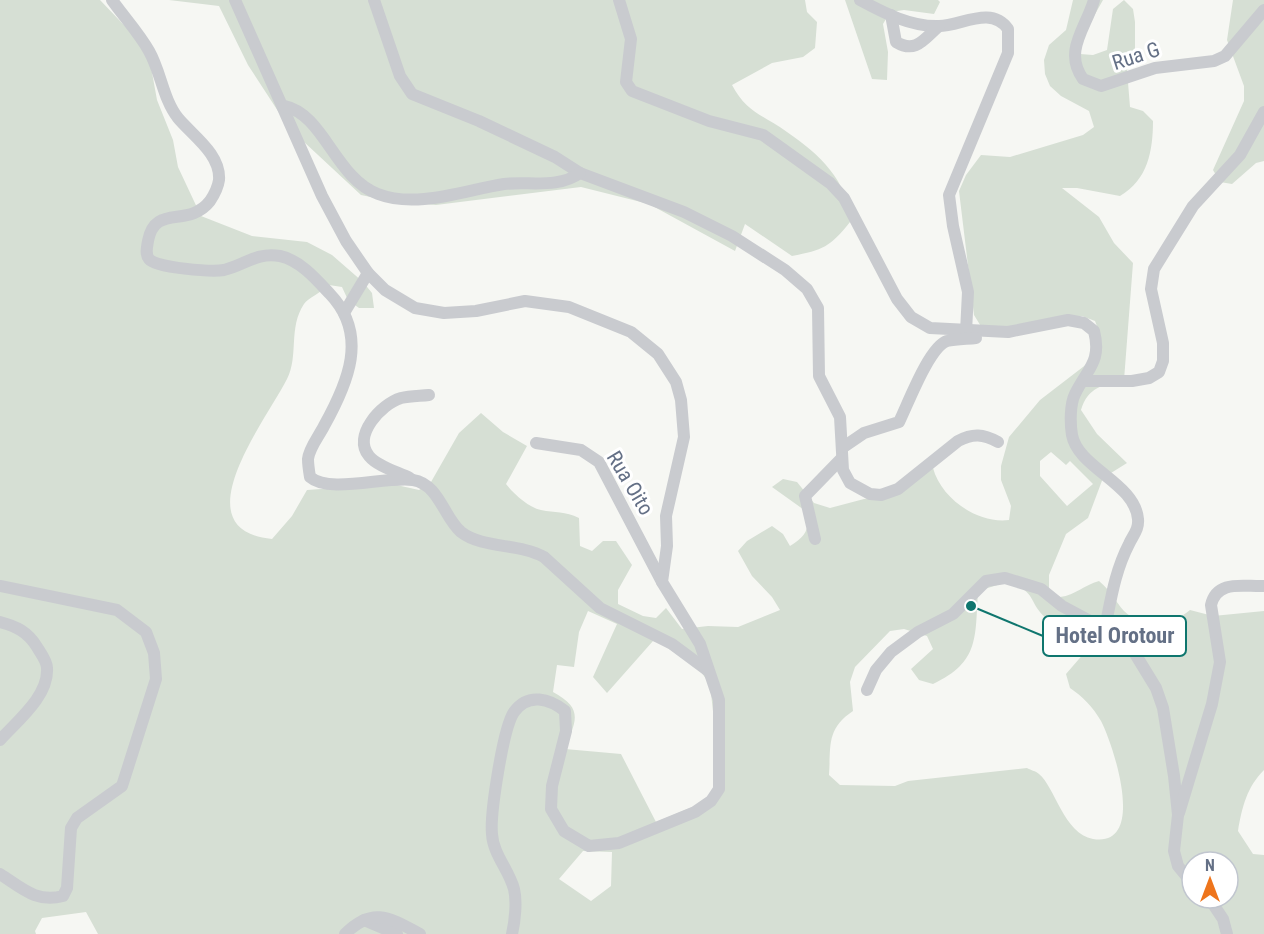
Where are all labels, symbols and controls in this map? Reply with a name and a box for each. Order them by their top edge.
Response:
street label: Rua G [1109,37,1163,75]
street label: Rua Oito [602,447,658,519]
callout: Hotel Orotour [1043,616,1186,656]
text: Hotel Orotour [1056,623,1174,648]
north arrow [1180,850,1240,910]
text: N [1205,856,1215,875]

